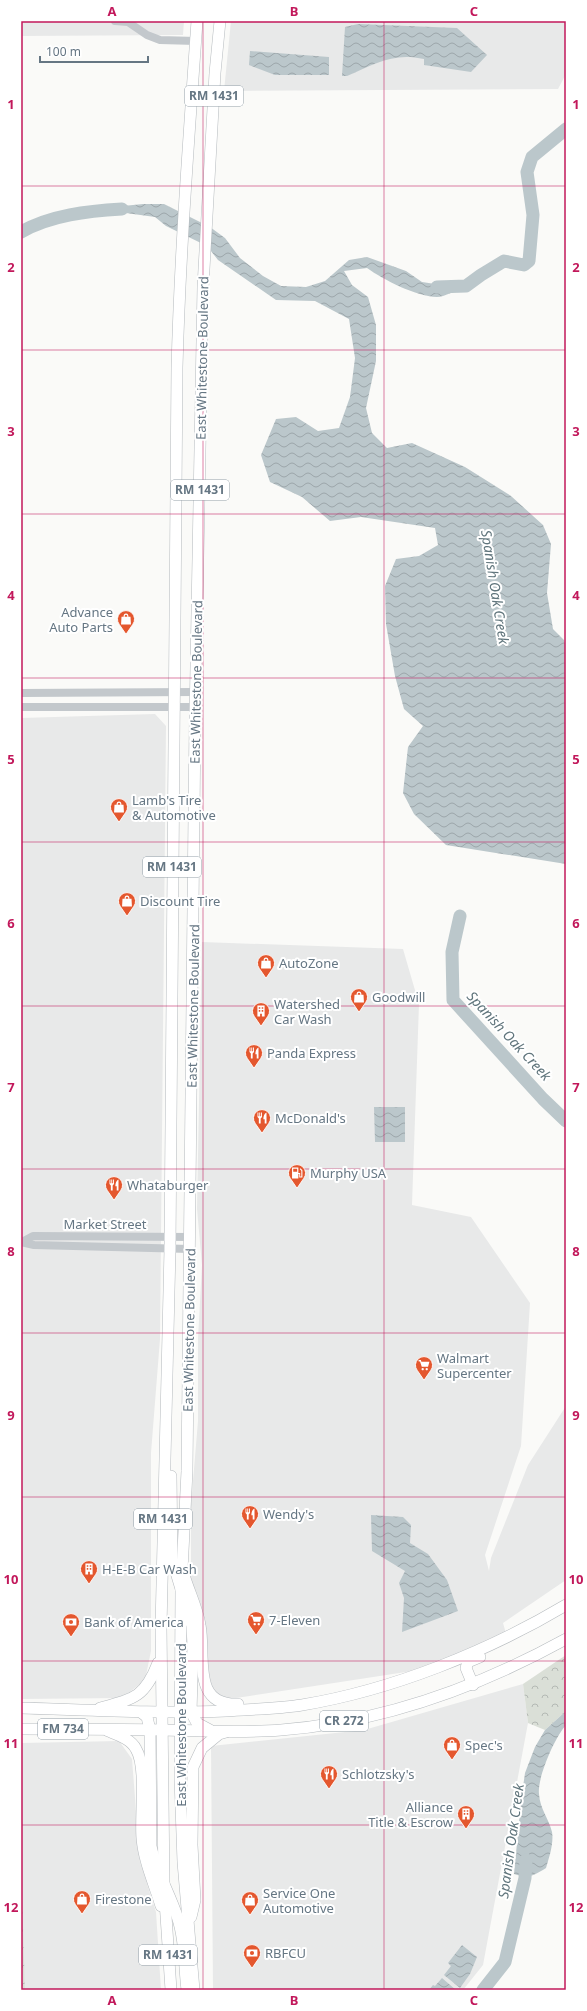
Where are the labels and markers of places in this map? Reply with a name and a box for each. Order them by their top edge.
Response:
place label: Advance Auto Parts [49,603,113,636]
shop icon: Advance Auto Parts [116,609,136,634]
place label: Lamb's Tire & Automotive [132,791,216,824]
shop icon: Lamb's Tire & Automotive [109,797,129,822]
shop icon: Discount Tire [117,891,137,916]
place label: Discount Tire [140,892,220,910]
shop icon: AutoZone [256,953,276,978]
place label: AutoZone [279,954,339,972]
shop icon: Goodwill [349,987,369,1012]
place label: Goodwill [372,988,425,1006]
place label: Watershed Car Wash [274,995,340,1028]
building icon: Watershed Car Wash [251,1001,271,1026]
restaurant icon: Panda Express [244,1043,264,1068]
place label: Panda Express [267,1044,356,1062]
restaurant icon: McDonald's [252,1108,272,1133]
place label: McDonald's [275,1109,346,1127]
fuel station icon: Murphy USA [287,1163,307,1188]
place label: Murphy USA [310,1164,387,1182]
restaurant icon: Whataburger [104,1175,124,1200]
place label: Whataburger [127,1176,209,1194]
place label: Walmart Supercenter [437,1349,512,1382]
supermarket icon: Walmart Supercenter [414,1355,434,1380]
restaurant icon: Wendy's [240,1504,260,1529]
place label: Wendy's [263,1505,314,1523]
building icon: H-E-B Car Wash [79,1559,99,1584]
place label: H-E-B Car Wash [102,1560,197,1578]
supermarket icon: 7-Eleven [246,1610,266,1635]
place label: 7-Eleven [269,1611,320,1629]
bank icon: Bank of America [61,1612,81,1637]
place label: Bank of America [84,1613,184,1631]
shop icon: Spec's [442,1735,462,1760]
place label: Spec's [465,1736,503,1754]
restaurant icon: Schlotzsky's [319,1764,339,1789]
place label: Schlotzsky's [342,1765,415,1783]
place label: Alliance Title & Escrow [368,1798,454,1831]
building icon: Alliance Title & Escrow [456,1804,476,1829]
place label: Service One Automotive [263,1884,335,1917]
shop icon: Firestone [72,1889,92,1914]
place label: Firestone [95,1890,152,1908]
shop icon: Service One Automotive [240,1890,260,1915]
bank icon: RBFCU [242,1943,262,1968]
place label: RBFCU [265,1944,306,1962]

